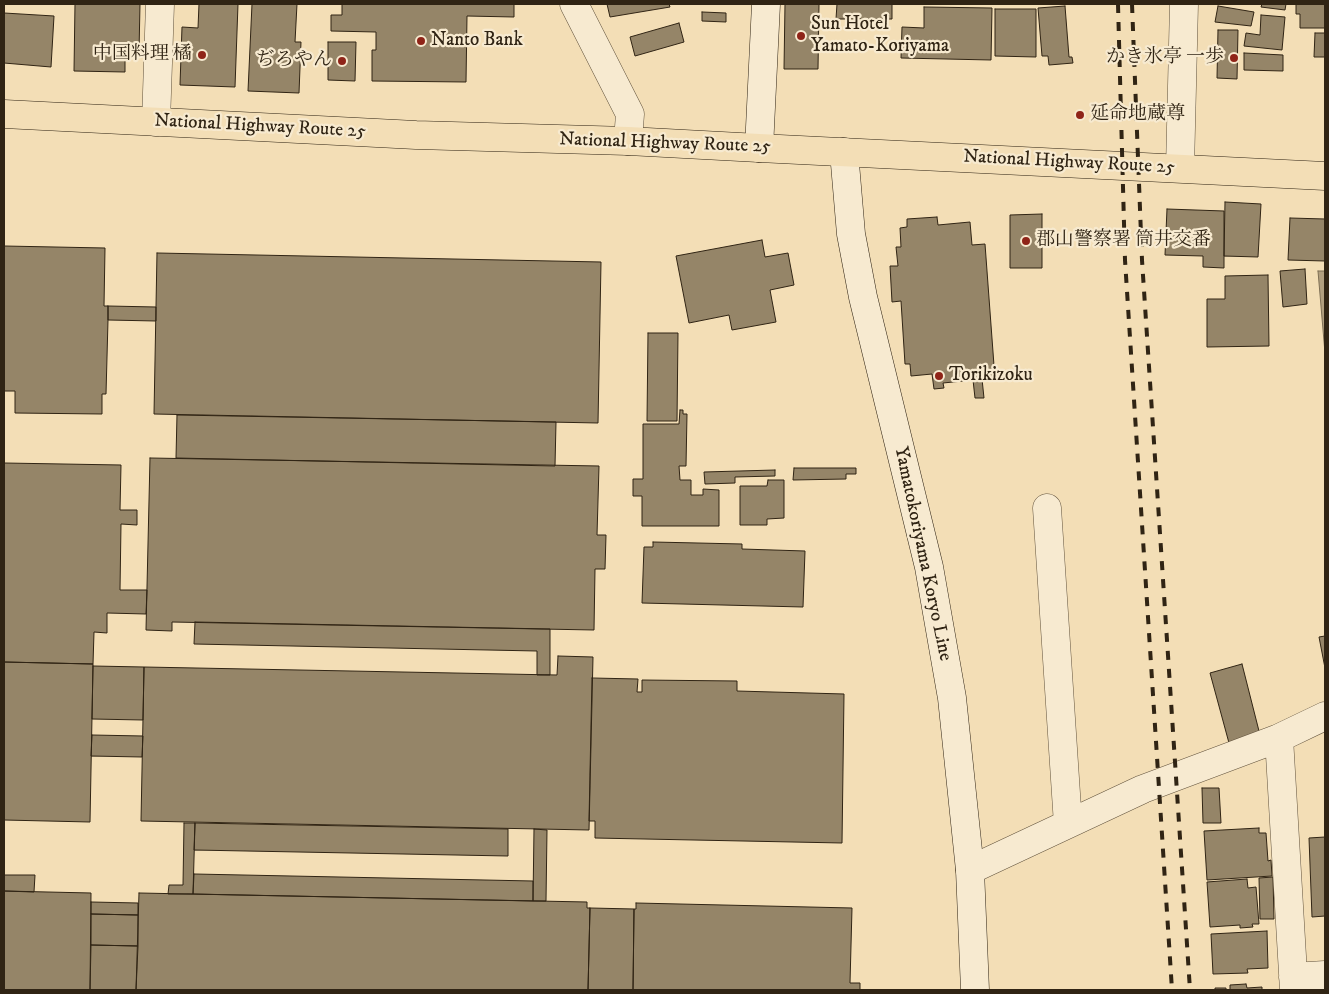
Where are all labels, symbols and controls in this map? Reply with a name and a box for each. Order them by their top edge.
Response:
place label: Sun Hotel Yamato-Koriyama [811,14,949,58]
place label: Nanto Bank [431,30,523,52]
marker: Sun Hotel Yamato-Koriyama [795,30,807,42]
marker: Nanto Bank [415,35,427,47]
place label: 中国料理 橘 [93,44,192,66]
place label: かき氷亭 一歩 [1106,47,1224,69]
marker: 中国料理 橘 [196,49,208,61]
place label: ぢろやん [256,50,332,72]
marker: かき氷亭 一歩 [1228,52,1240,64]
marker: ぢろやん [336,55,348,67]
place label: 延命地蔵尊 [1090,104,1185,126]
marker: 延命地蔵尊 [1074,109,1086,121]
street label: National Highway Route 25 [154,110,366,144]
street label: National Highway Route 25 [559,129,771,159]
street label: National Highway Route 25 [963,146,1175,180]
place label: 郡山警察署 筒井交番 [1036,230,1211,252]
marker: 郡山警察署 筒井交番 [1020,235,1032,247]
place label: Torikizoku [949,365,1033,387]
marker: Torikizoku [933,370,945,382]
street label: Yamatokoriyama Koryo Line [888,445,956,663]

